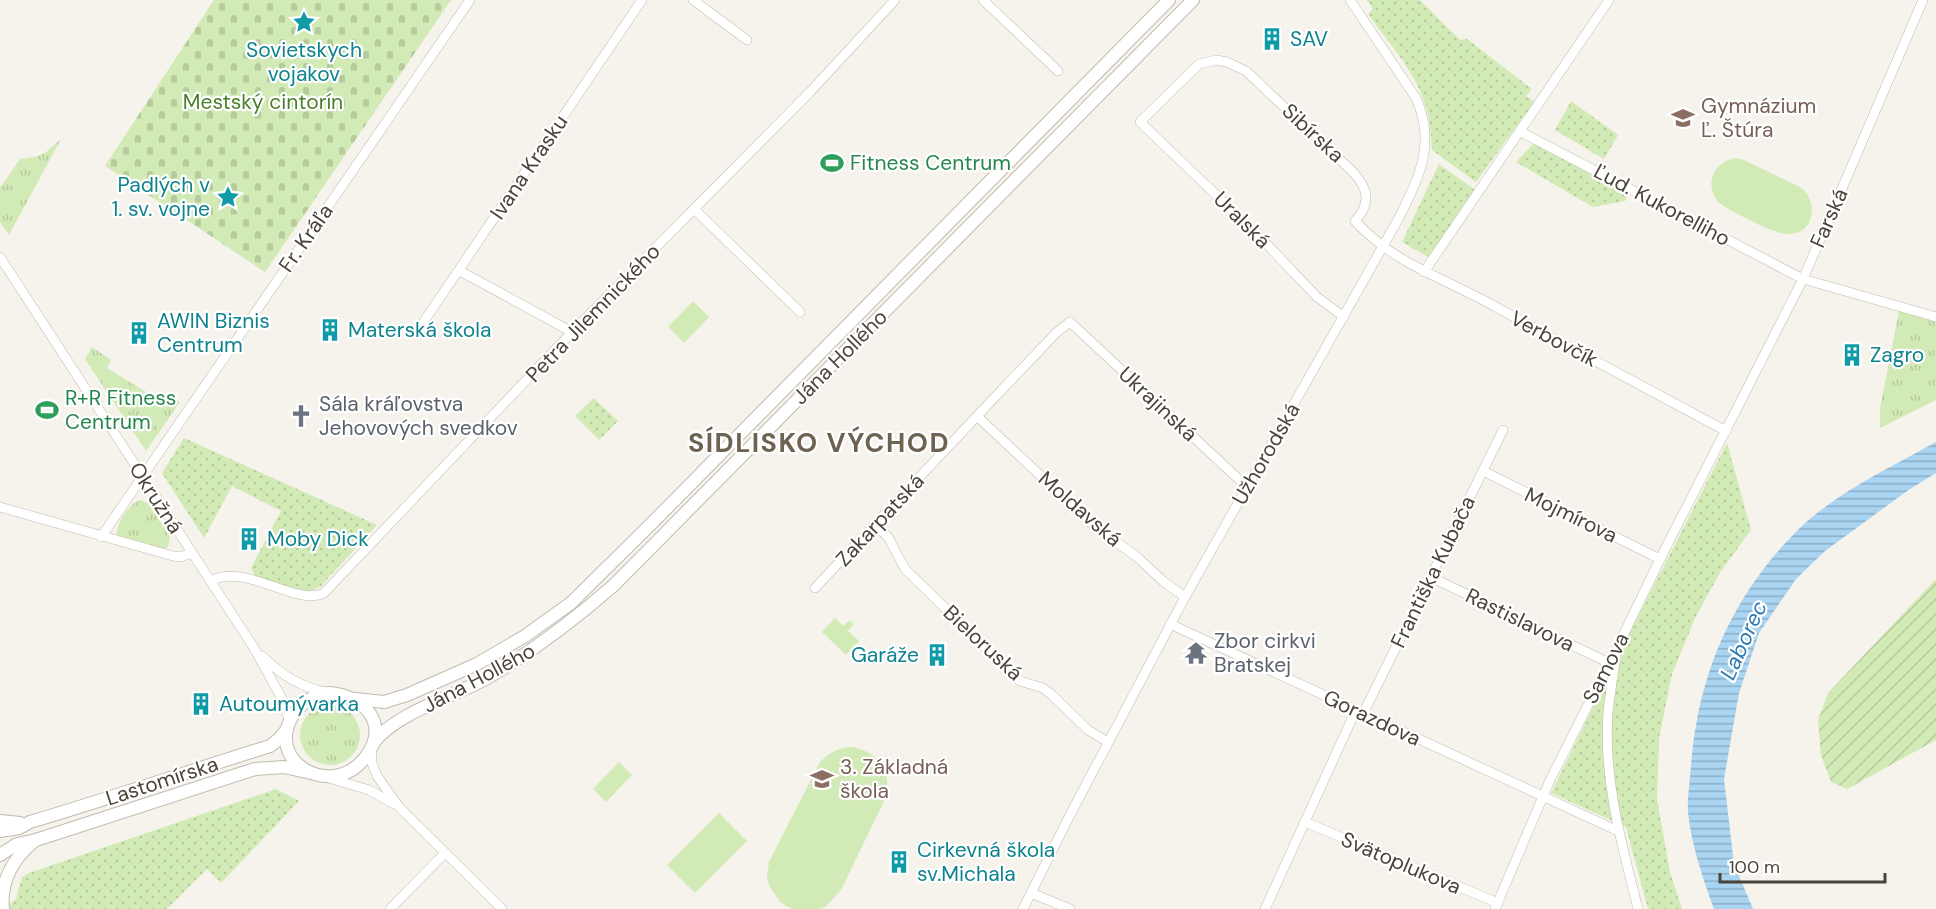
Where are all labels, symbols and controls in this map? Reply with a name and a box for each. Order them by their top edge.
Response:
place icon: Sovietskych vojakov [291,9,317,35]
place label: SAV [1290,25,1328,53]
building icon: SAV [1259,26,1285,52]
place label: Sovietskych vojakov [246,36,362,88]
park label: Mestský cintorín [183,88,343,116]
place label: Gymnázium Ľ. Štúra [1701,92,1816,144]
street label: Sibírska [1276,97,1350,169]
school or university icon: Gymnázium Ľ. Štúra [1670,105,1696,131]
street label: Ivana Krasku [484,109,574,225]
place label: Fitness Centrum [850,149,1011,177]
sports icon: Fitness Centrum [819,150,845,176]
street label: Ľud. Kukorelliho [1589,157,1735,253]
place label: Padlých v 1. sv. vojne [112,171,210,223]
place icon: Padlých v 1. sv. vojne [215,184,241,210]
street label: Farská [1804,184,1854,252]
street label: Uralská [1207,185,1277,255]
street label: Fr. Kráľa [272,198,340,278]
street label: Petra Jilemnického [520,238,666,388]
street label: Jána Hollého [786,303,894,411]
street label: Verbovčík [1505,304,1603,374]
place label: AWIN Biznis Centrum [157,307,270,359]
place label: Materská škola [348,316,491,344]
building icon: Materská škola [317,317,343,343]
building icon: AWIN Biznis Centrum [126,320,152,346]
place label: Zagro [1870,341,1924,369]
building icon: Zagro [1839,342,1865,368]
street label: Ukrajinská [1113,360,1203,448]
place label: R+R Fitness Centrum [65,384,176,436]
place label: Sála kráľovstva Jehovových svedkov [319,390,518,442]
sports icon: R+R Fitness Centrum [34,397,60,423]
street label: Užhorodská [1226,398,1306,510]
church icon: Sála kráľovstva Jehovových svedkov [288,403,314,429]
district label: SÍDLISKO VÝCHOD [688,425,950,460]
street label: Okružná [123,457,189,539]
street label: Moldavská [1032,465,1128,553]
street label: Zakarpatská [830,468,930,572]
street label: Mojmírova [1520,481,1622,549]
street label: Františka Kubača [1384,491,1482,653]
place label: Moby Dick [267,525,369,553]
building icon: Moby Dick [236,526,262,552]
street label: Rastislavova [1461,582,1579,658]
water label: Laborec [1713,596,1774,684]
street label: Bieloruská [937,599,1029,687]
place label: Zbor cirkvi Bratskej [1214,627,1316,679]
street label: Samova [1576,628,1636,708]
street label: Jána Hollého [418,637,540,719]
temple icon: Zbor cirkvi Bratskej [1183,640,1209,666]
place label: Garáže [851,641,919,669]
building icon: Garáže [924,642,950,668]
street label: Gorazdova [1319,683,1425,753]
place label: Autoumývarka [219,690,359,718]
building icon: Autoumývarka [188,691,214,717]
street label: Lastomírska [102,750,222,812]
place label: 3. Základná škola [840,753,948,805]
school or university icon: 3. Základná škola [809,766,835,792]
street label: Svätoplukova [1337,825,1465,901]
place label: Cirkevná škola sv.Michala [917,836,1055,888]
scale bar [1720,846,1885,884]
building icon: Cirkevná škola sv.Michala [886,849,912,875]
text: 100 m [1729,855,1780,879]

